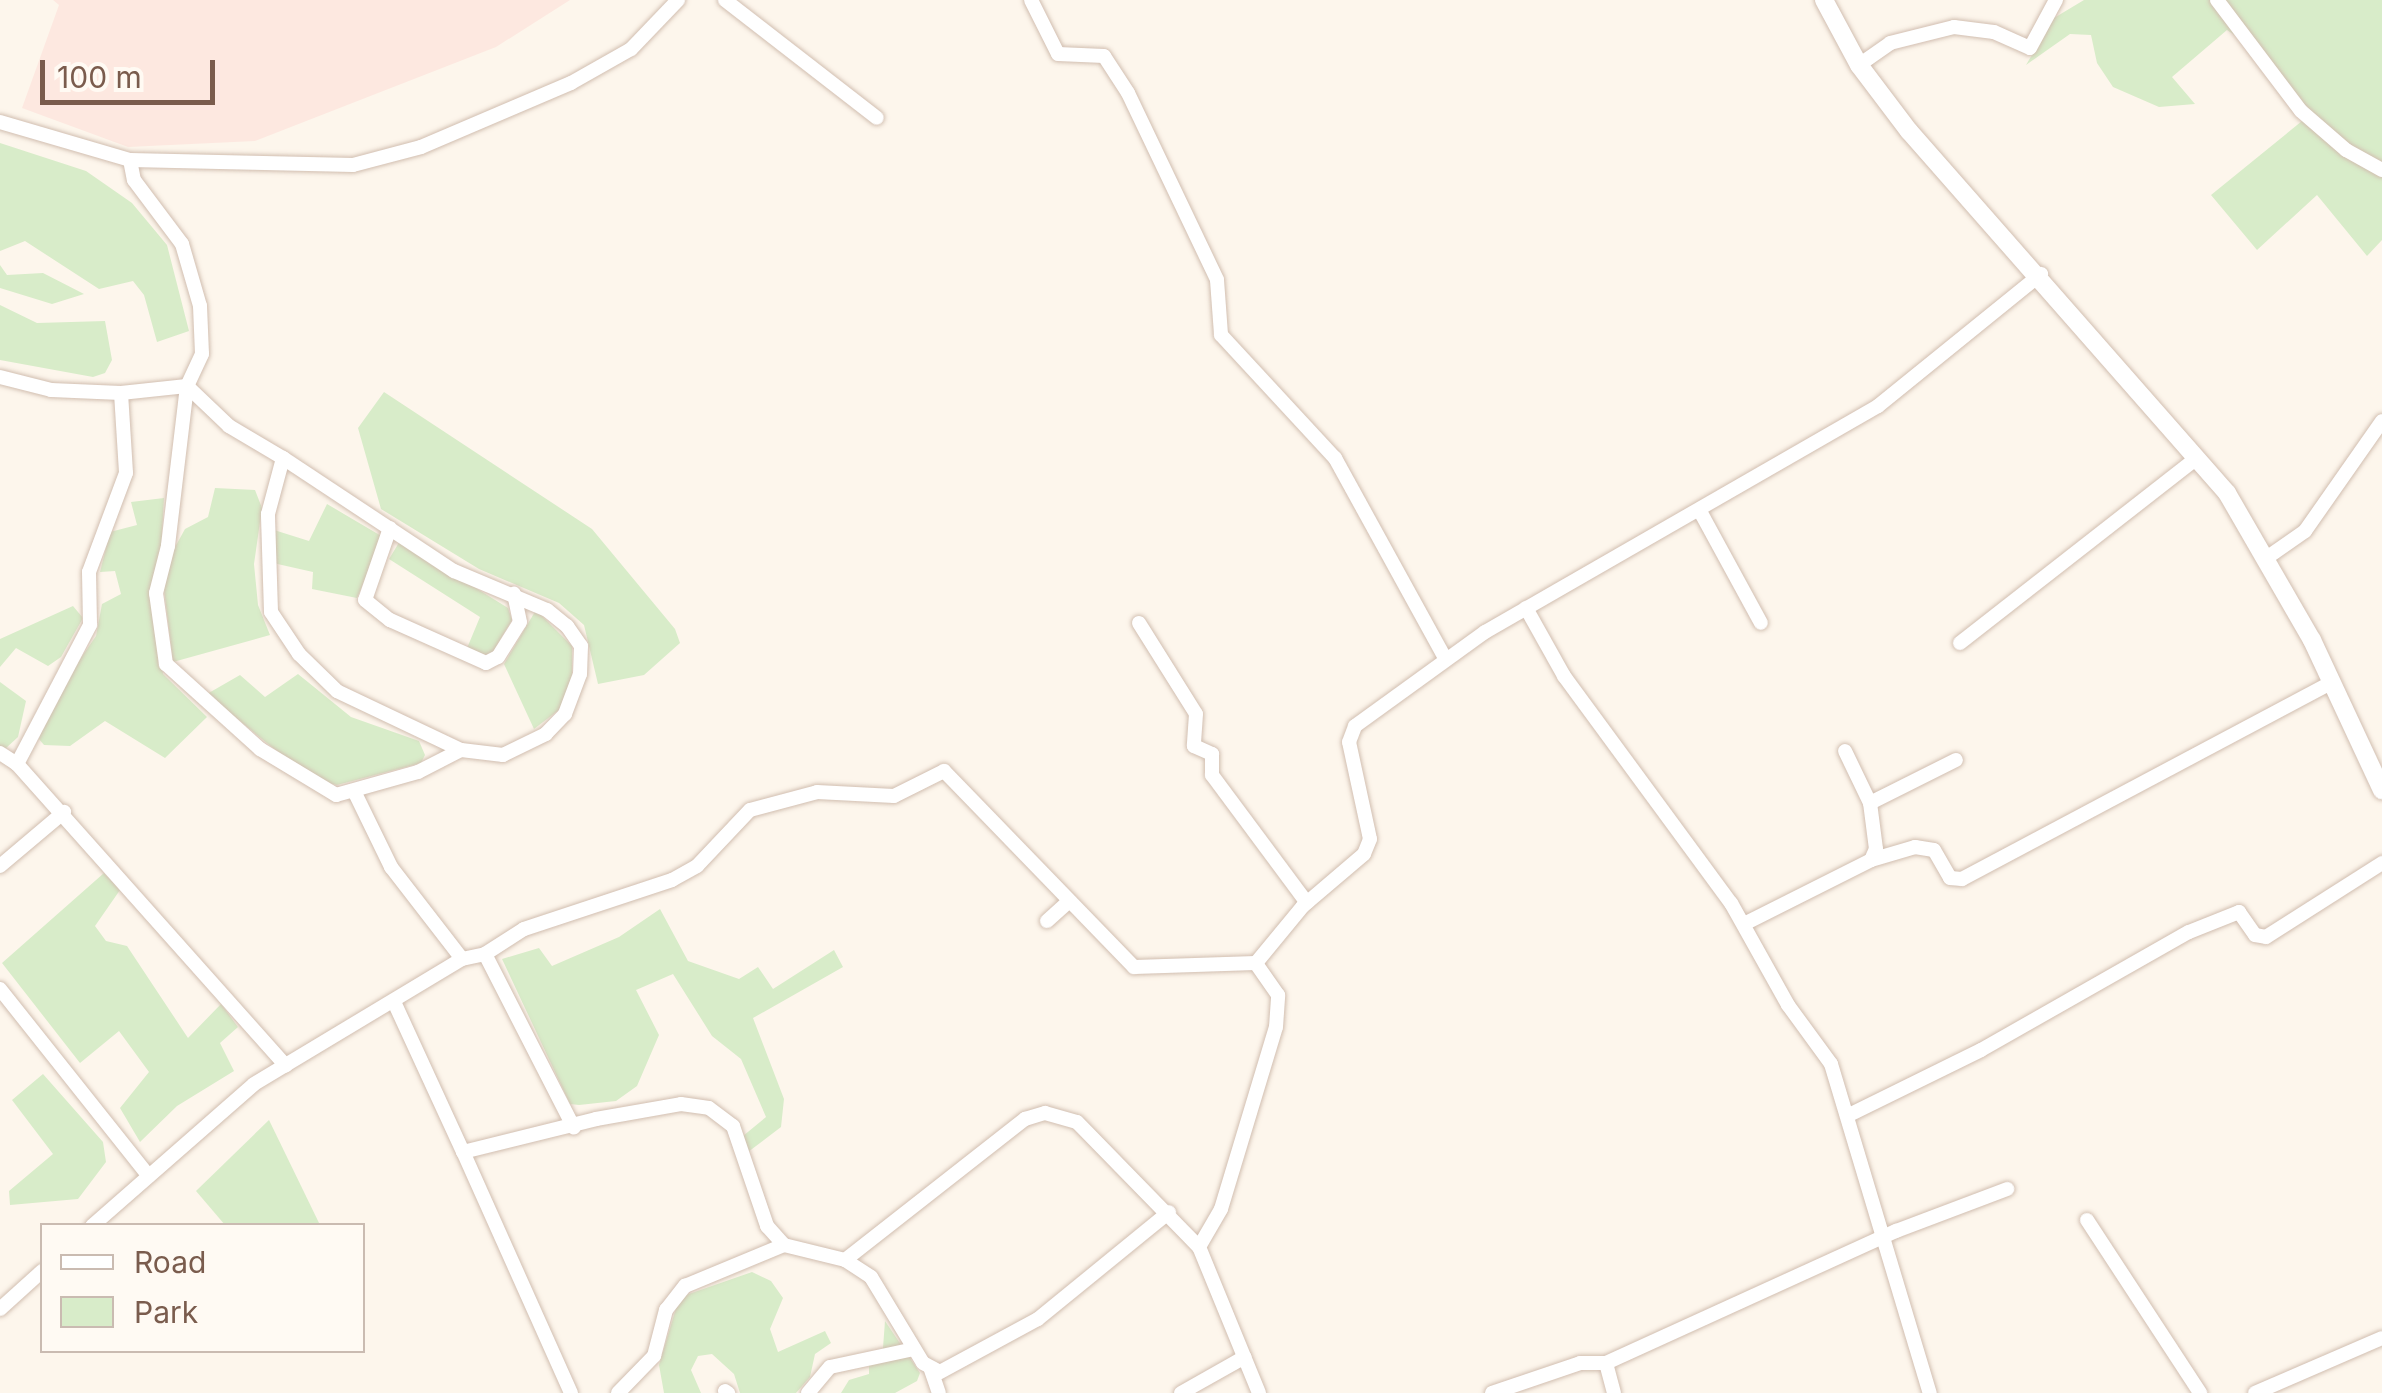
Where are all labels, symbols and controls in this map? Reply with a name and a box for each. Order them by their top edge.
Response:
scale bar [45,40,220,102]
text: 100 m [57,59,142,95]
legend [40,1223,365,1353]
text: Road [134,1244,206,1280]
text: Park [134,1294,198,1330]

